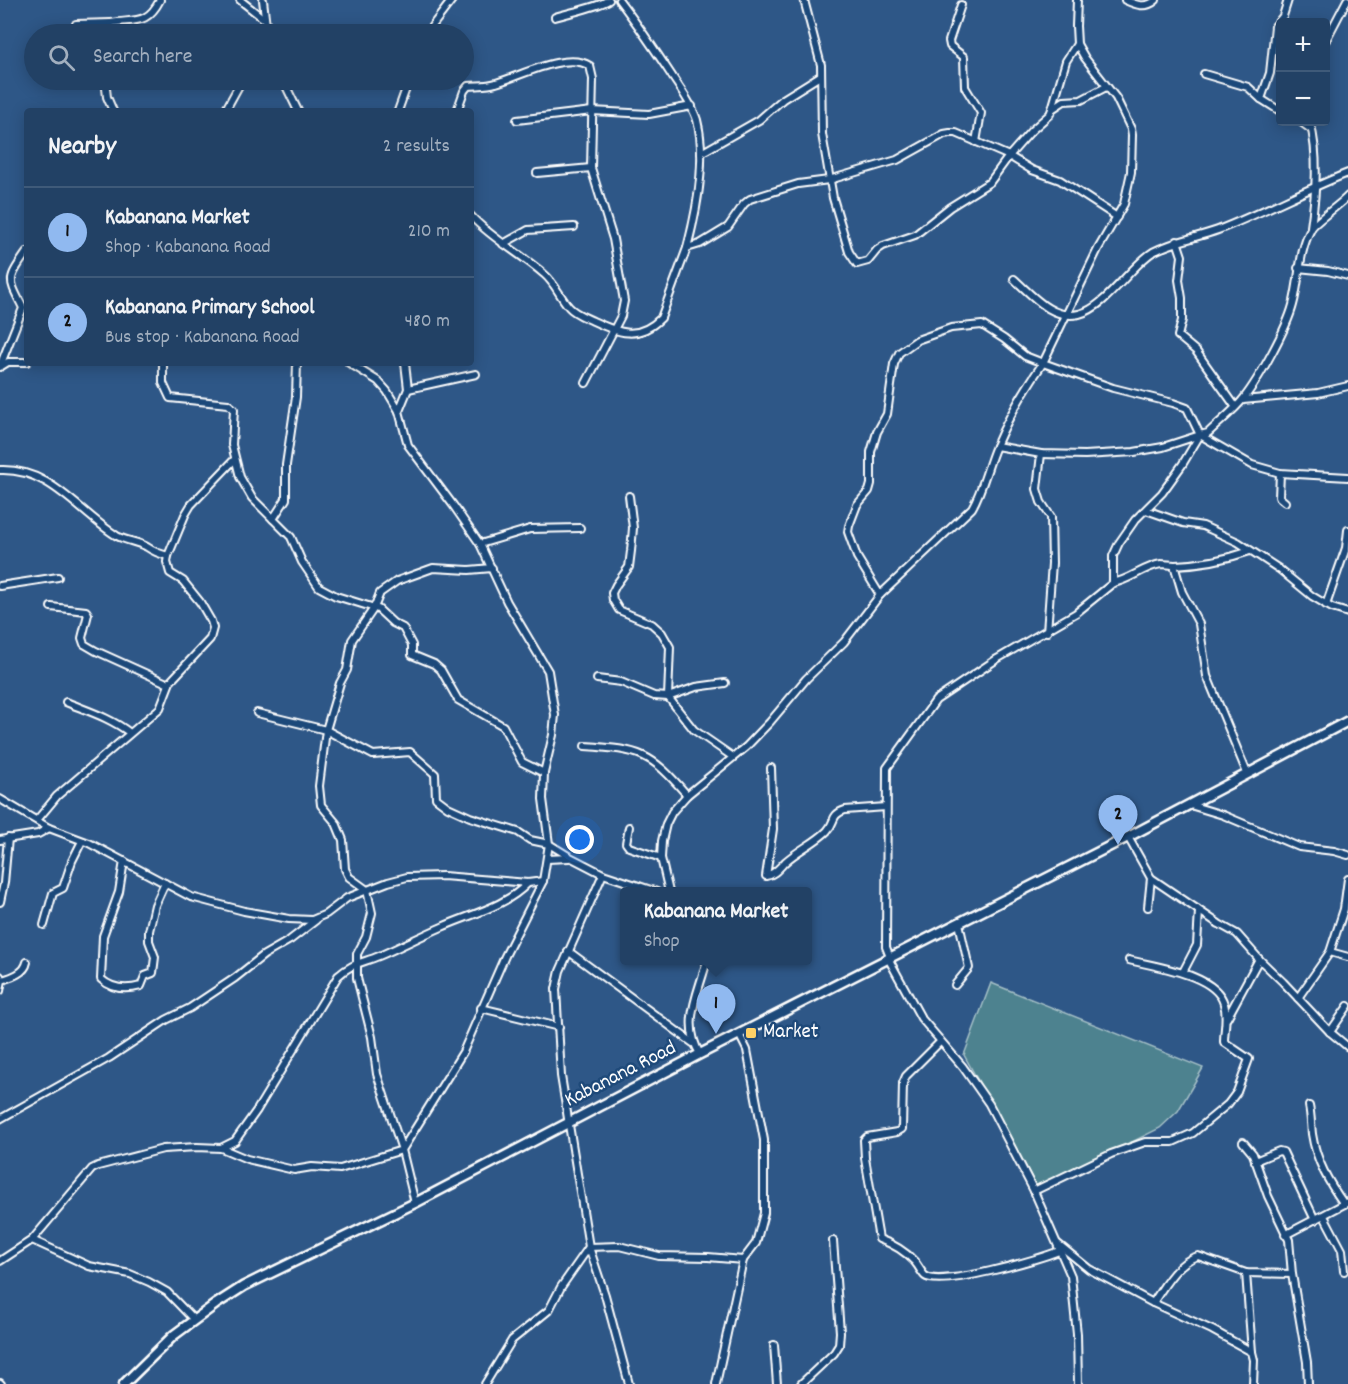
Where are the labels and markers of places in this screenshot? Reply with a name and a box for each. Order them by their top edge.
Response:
pin: 2 [1098,796,1138,845]
pin: 1 [696,984,736,1034]
place label: Market [763,1018,819,1048]
marker: Market [744,1026,758,1040]

